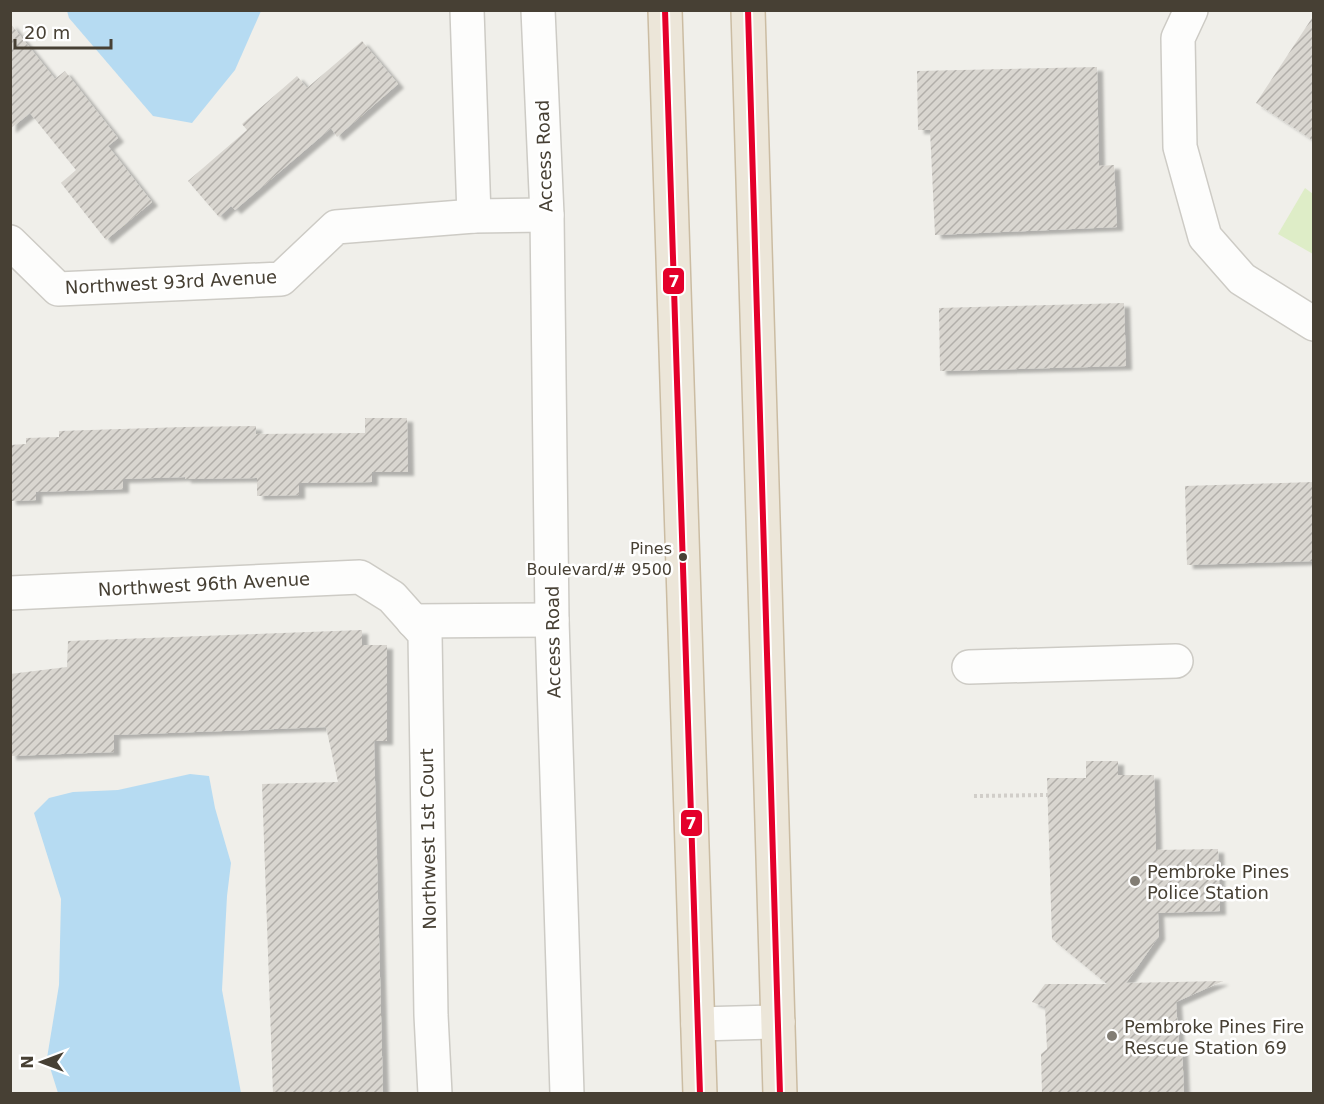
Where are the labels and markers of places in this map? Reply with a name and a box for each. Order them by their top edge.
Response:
place label: Pines Boulevard/# 9500 [526,539,672,579]
marker: Pines Boulevard/# 9500 [677,551,689,563]
place label: Pembroke Pines Police Station [1147,861,1289,903]
marker: Pembroke Pines Police Station [1128,874,1142,888]
place label: Pembroke Pines Fire Rescue Station 69 [1124,1016,1304,1058]
marker: Pembroke Pines Fire Rescue Station 69 [1105,1029,1119,1043]

